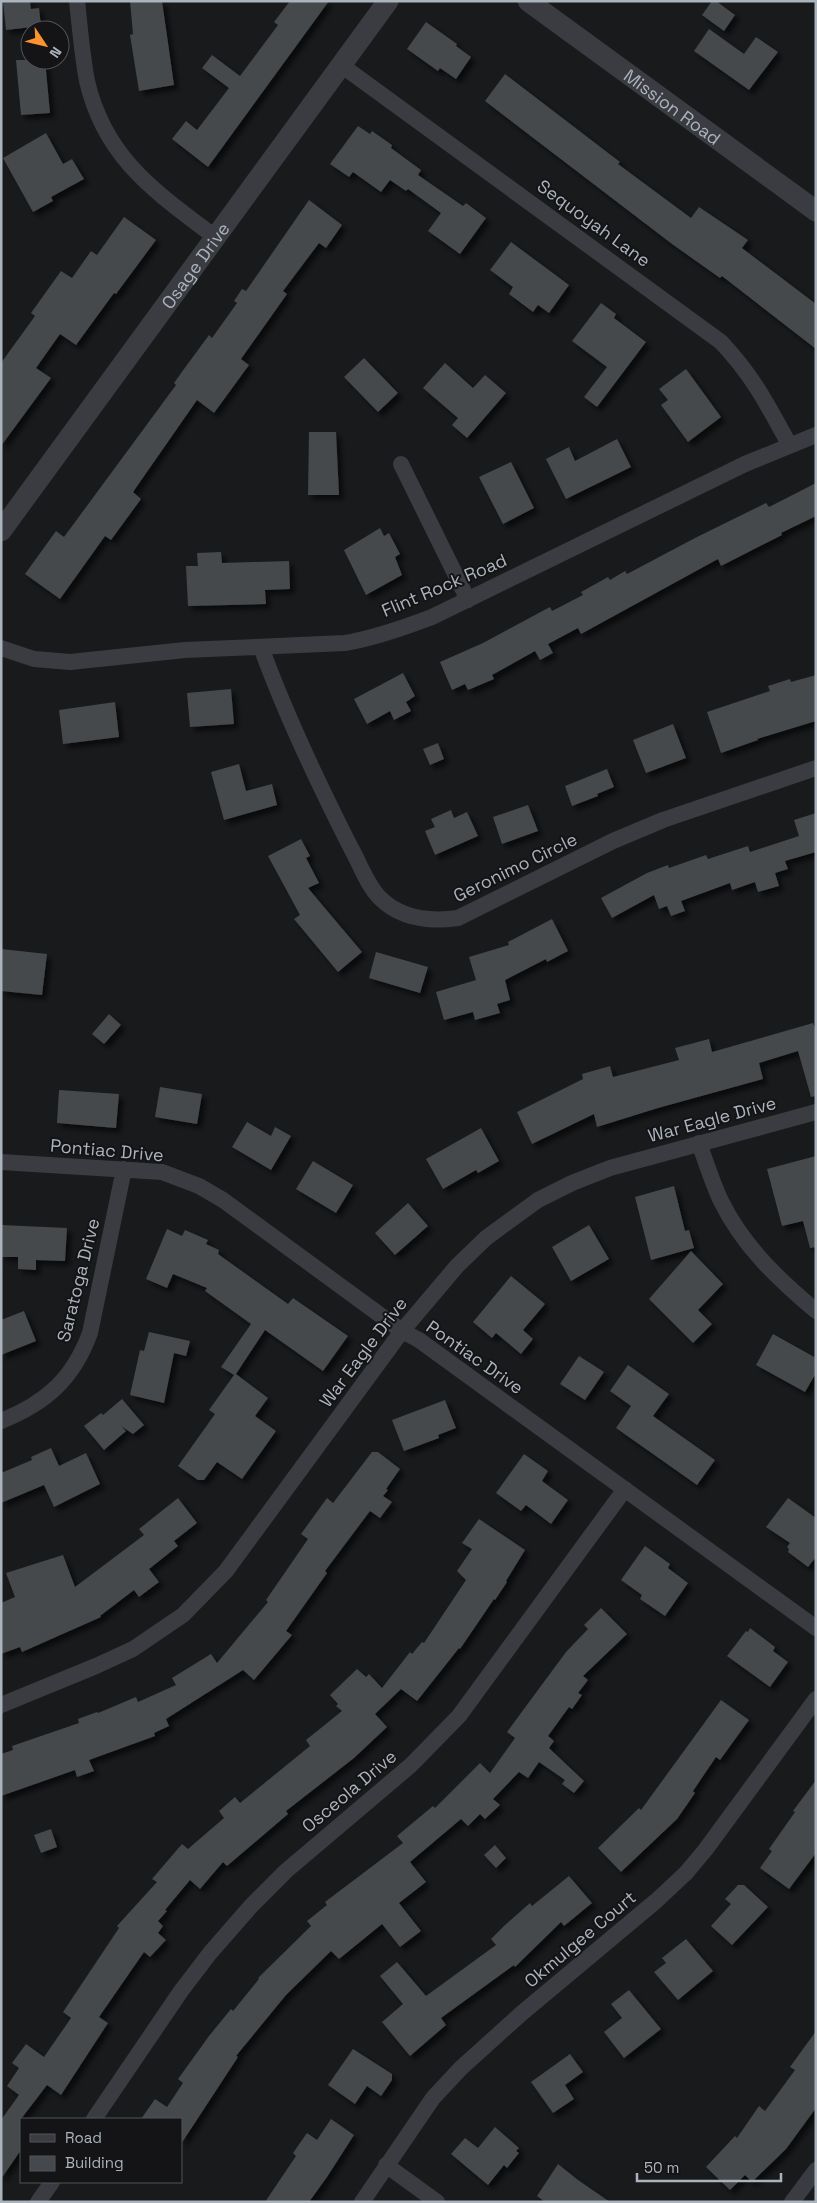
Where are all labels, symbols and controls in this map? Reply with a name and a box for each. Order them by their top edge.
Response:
north arrow [20,20,70,70]
text: N [46,43,66,61]
street label: Mission Road [620,63,726,149]
street label: Sequoyah Lane [533,174,655,272]
street label: Osage Drive [156,217,234,313]
street label: Flint Rock Road [378,548,510,622]
street label: Geronimo Circle [449,827,581,907]
street label: War Eagle Drive [645,1091,779,1147]
street label: Pontiac Drive [49,1134,165,1166]
street label: Saratoga Drive [52,1216,104,1344]
street label: War Eagle Drive [314,1292,412,1412]
street label: Pontiac Drive [422,1315,528,1399]
street label: Osceola Drive [297,1745,401,1837]
street label: Okmulgee Court [519,1886,641,1992]
legend [20,2118,182,2183]
text: Road [65,2128,102,2147]
scale bar [637,2150,781,2182]
text: Building [65,2153,124,2172]
text: 50 m [644,2158,679,2177]

